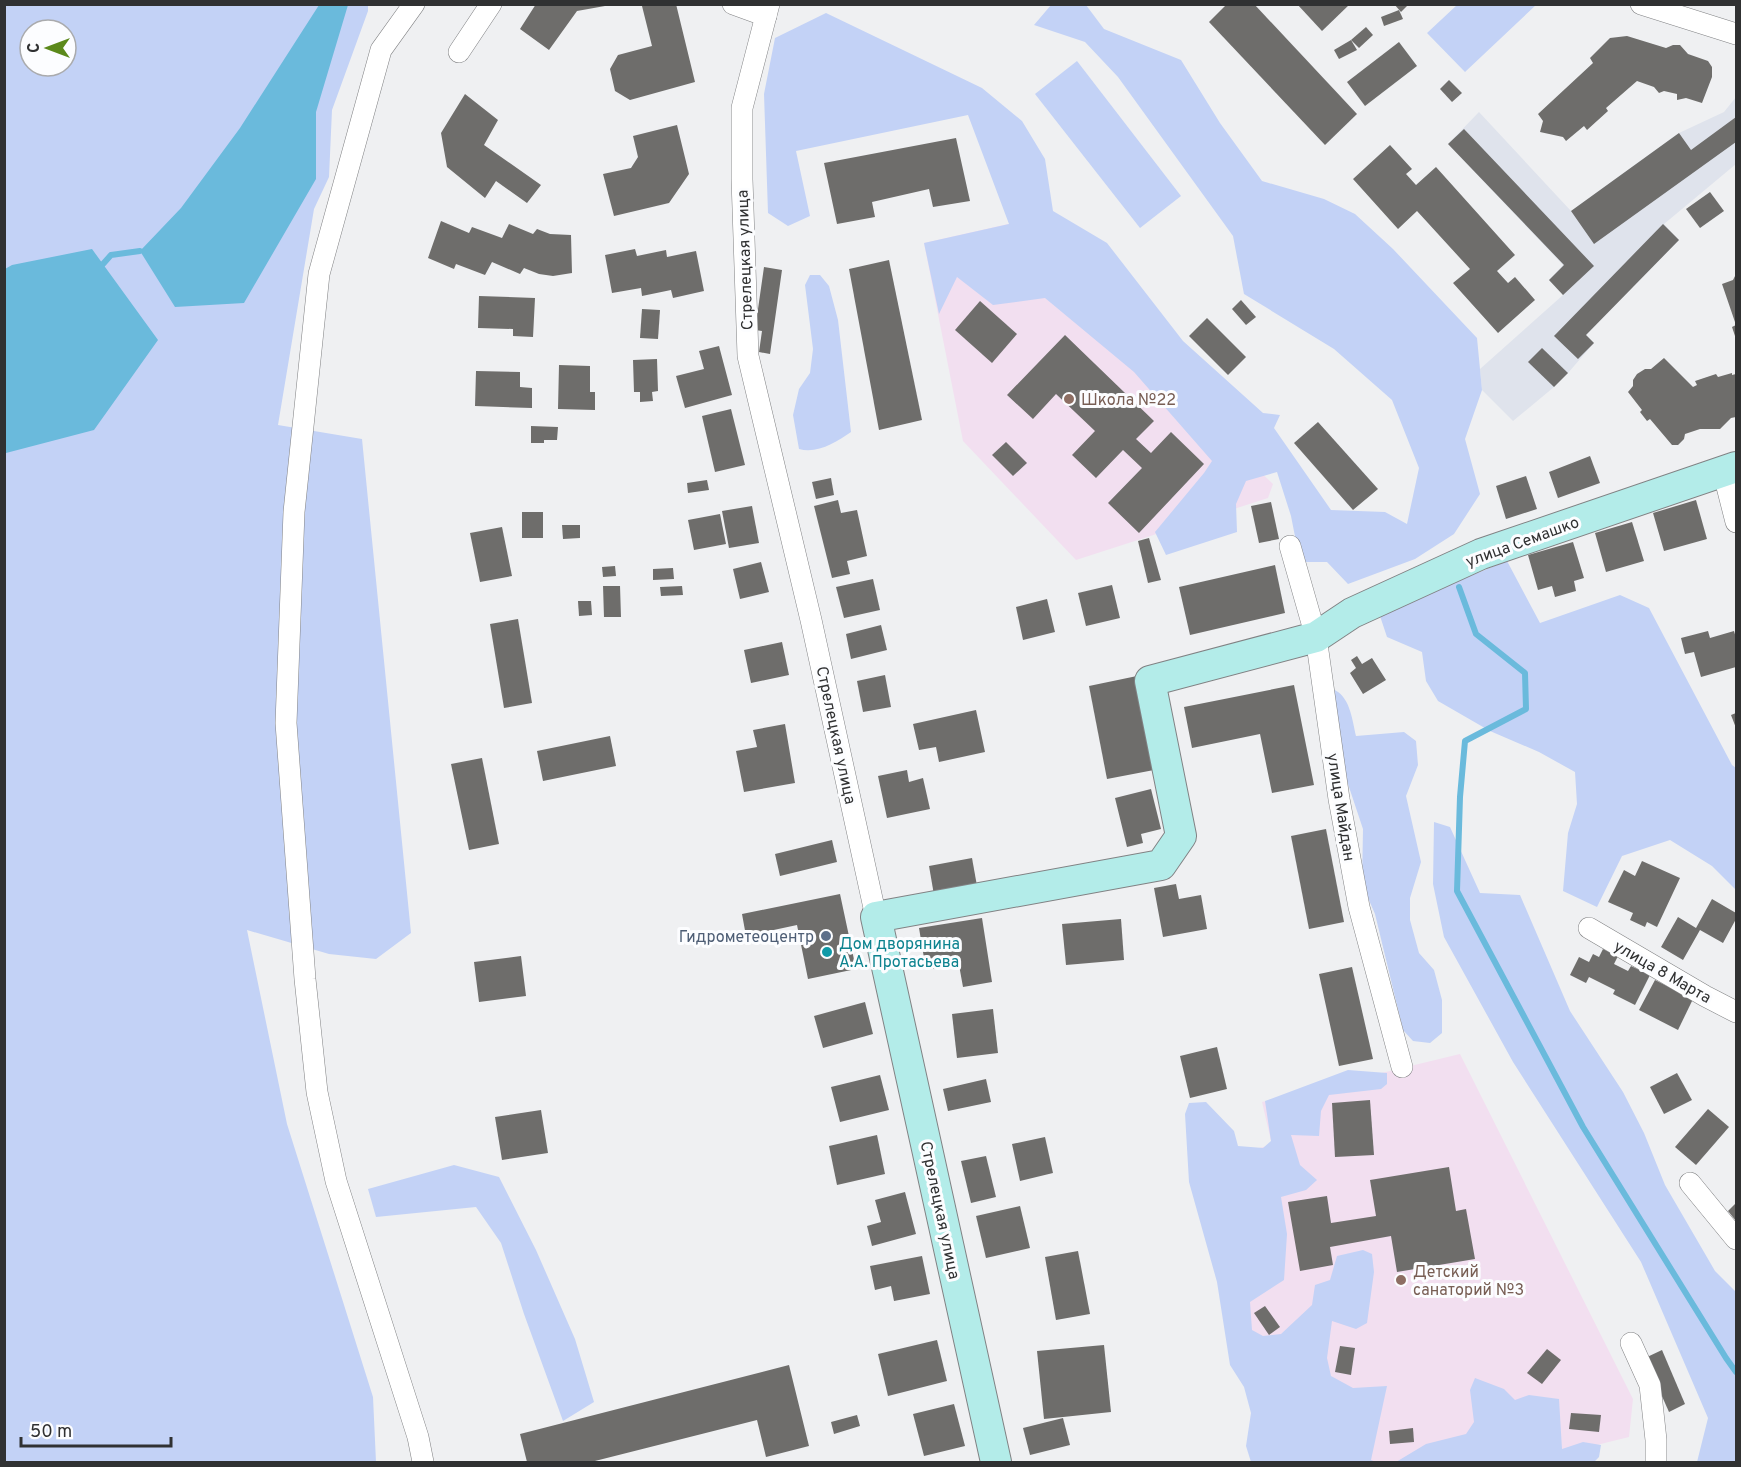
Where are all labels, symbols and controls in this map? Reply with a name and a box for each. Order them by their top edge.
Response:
north arrow [18,18,78,78]
text: С [25,43,45,53]
street label: Стрелецкая улица [734,189,758,330]
place label: Школа №22 [1081,391,1176,411]
marker: Школа №22 [1062,392,1076,406]
street label: улица Семашко [1463,513,1582,573]
street label: Стрелецкая улица [811,665,859,806]
street label: улица Майдан [1322,752,1358,863]
place label: Гидрометеоцентр [679,928,814,948]
marker: Гидрометеоцентр [819,929,833,943]
place label: Дом дворянина А.А. Протасьева [839,935,960,973]
street label: улица 8 Марта [1610,937,1714,1009]
marker: Дом дворянина А.А. Протасьева [820,945,834,959]
street label: Стрелецкая улица [915,1140,963,1281]
place label: Детский санаторий №3 [1413,1263,1524,1301]
marker: Детский санаторий №3 [1394,1273,1408,1287]
scale bar [21,1410,171,1448]
text: 50 m [30,1421,72,1444]

